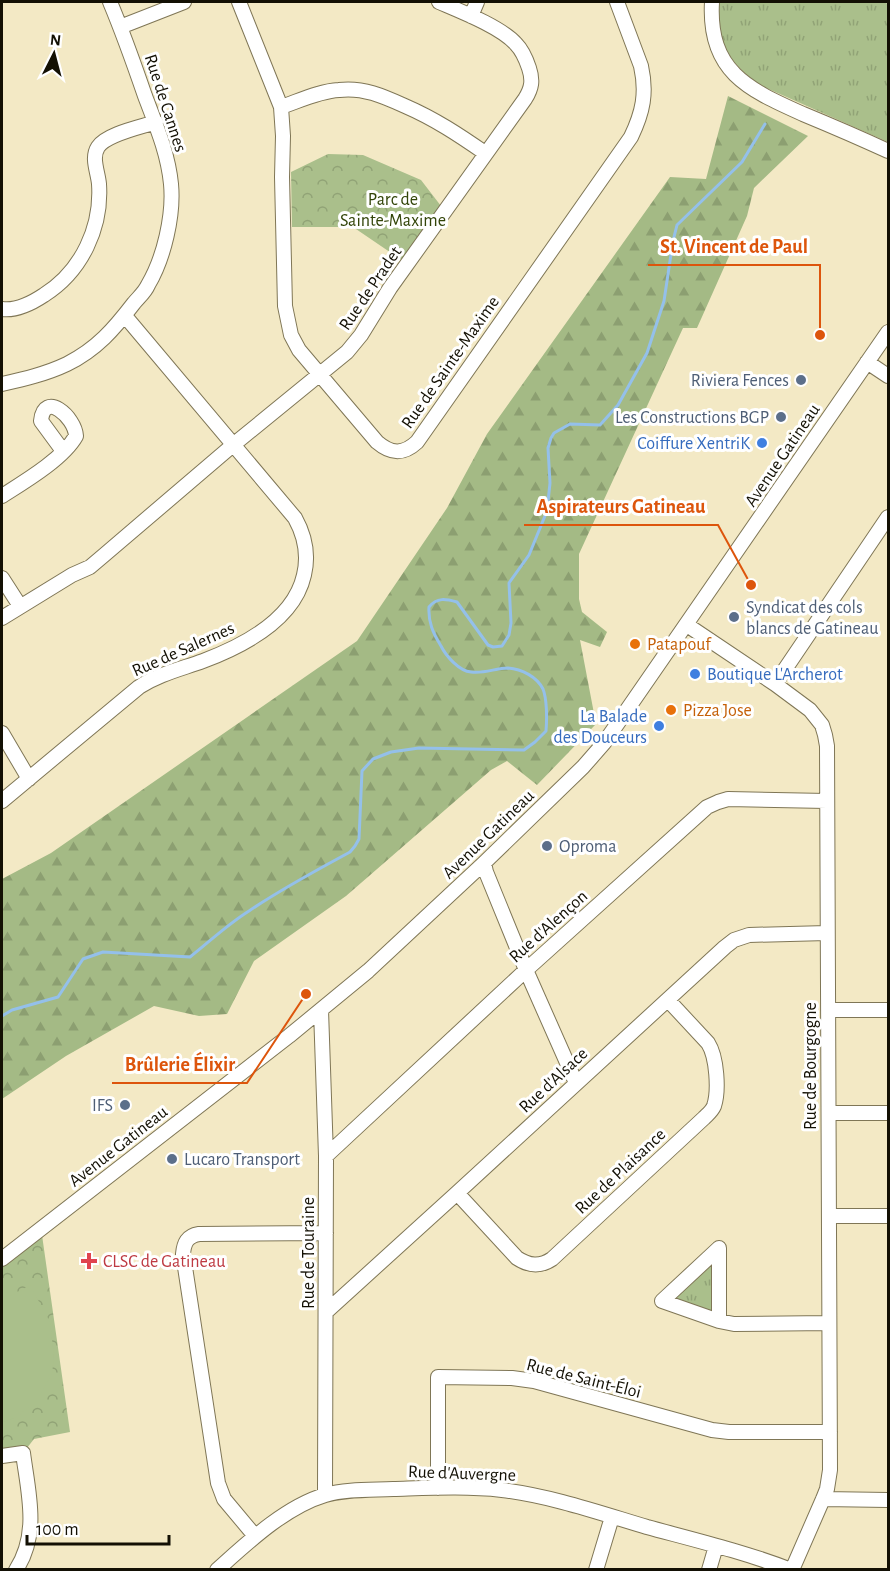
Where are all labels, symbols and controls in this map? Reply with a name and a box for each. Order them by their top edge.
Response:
north arrow [24,24,84,84]
text: N [49,32,62,49]
street label: Rue de Cannes [141,52,189,154]
park label: Parc de Sainte-Maxime [340,191,446,230]
callout: St. Vincent de Paul [648,227,820,265]
text: St. Vincent de Paul [660,237,808,257]
street label: Rue de Pradet [336,243,406,334]
street label: Rue de Sainte-Maxime [398,293,503,432]
place label: Riviera Fences [691,372,789,390]
marker: Riviera Fences [794,373,808,387]
street label: Avenue Gatineau [742,401,824,510]
place label: Les Constructions BGP [615,409,769,427]
marker: Les Constructions BGP [774,410,788,424]
place label: Coiffure XentriK [637,435,750,453]
marker: Coiffure XentriK [755,436,769,450]
callout: Aspirateurs Gatineau [524,487,718,525]
text: Aspirateurs Gatineau [536,497,706,517]
place label: Syndicat des cols blancs de Gatineau [746,599,878,638]
marker: Syndicat des cols blancs de Gatineau [727,610,741,624]
street label: Rue de Salernes [130,619,237,680]
place label: Patapouf [647,636,712,654]
marker: Patapouf [628,637,642,651]
place label: Boutique L'Archerot [707,666,843,684]
marker: Boutique L'Archerot [688,667,702,681]
place label: Pizza Jose [683,702,752,720]
marker: Pizza Jose [664,703,678,717]
place label: La Balade des Douceurs [553,708,647,747]
marker: La Balade des Douceurs [652,719,666,733]
street label: Avenue Gatineau [439,787,538,883]
place label: Oproma [559,838,617,856]
marker: Oproma [540,839,554,853]
street label: Rue d'Alençon [506,887,591,966]
street label: Rue de Bourgogne [802,1002,820,1130]
callout: Brûlerie Élixir [112,1045,247,1083]
street label: Rue d'Alsace [516,1045,591,1117]
text: Brûlerie Élixir [125,1051,235,1075]
place label: IFS [92,1097,113,1115]
marker: IFS [118,1098,132,1112]
street label: Avenue Gatineau [66,1103,171,1191]
street label: Rue de Plaisance [572,1125,669,1218]
place label: Lucaro Transport [184,1151,300,1169]
marker: Lucaro Transport [165,1152,179,1166]
street label: Rue de Touraine [300,1197,318,1309]
marker: CLSC de Gatineau [80,1252,98,1270]
place label: CLSC de Gatineau [103,1253,225,1271]
street label: Rue de Saint-Éloi [525,1353,644,1402]
street label: Rue d'Auvergne [408,1463,516,1485]
scale bar [27,1508,170,1546]
text: 100 m [36,1521,79,1539]

